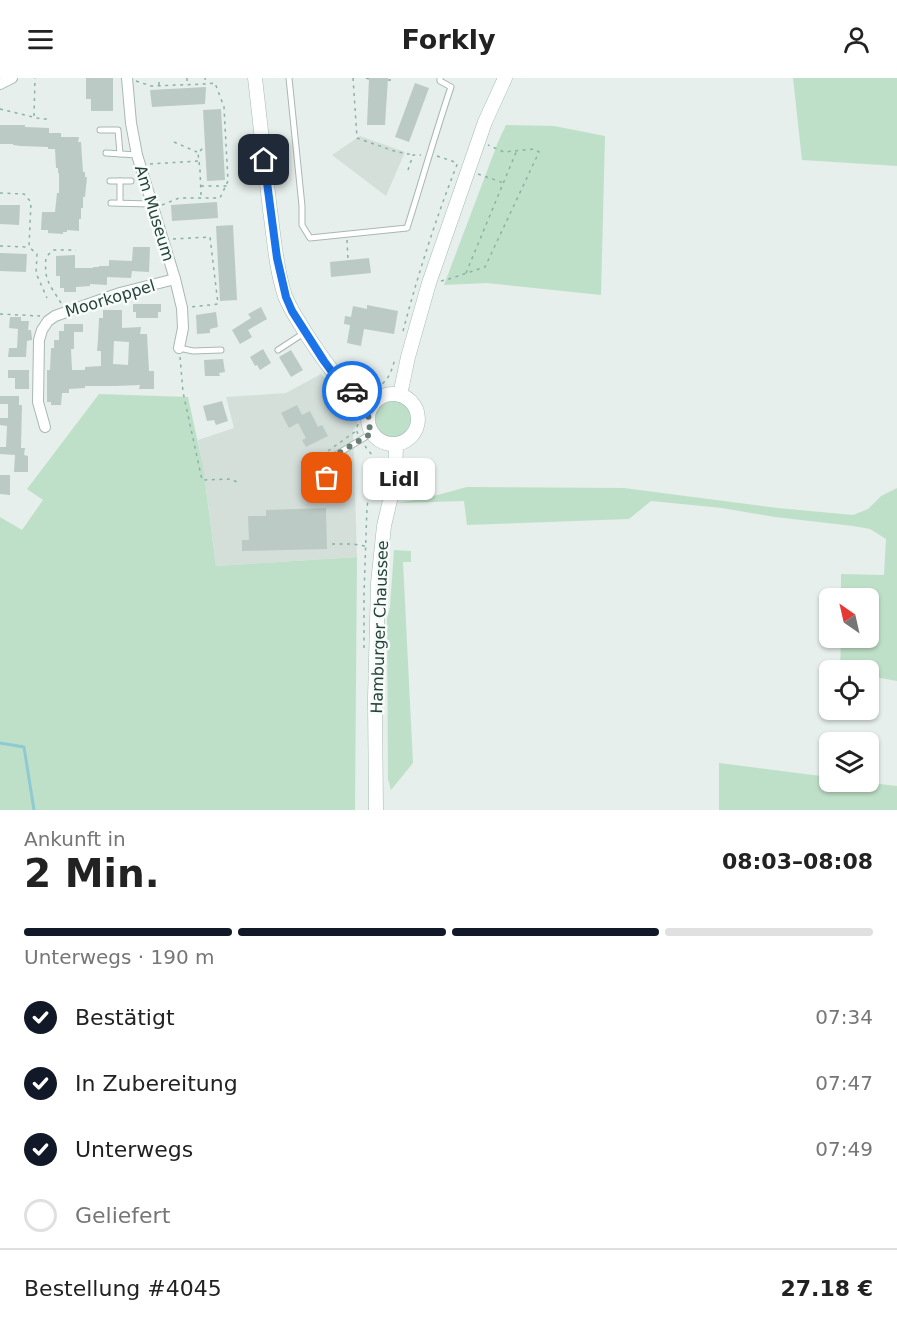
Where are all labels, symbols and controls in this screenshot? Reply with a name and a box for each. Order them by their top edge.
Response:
icon: menu [24,23,57,56]
icon: person [840,23,873,56]
text: Forkly [401,24,496,55]
pin [238,134,289,185]
icon: home [247,143,280,176]
street label: Am Museum [131,163,178,263]
street label: Moorkoppel [63,276,157,321]
courier [322,361,382,421]
icon: car [336,375,369,408]
pin [301,452,352,503]
callout: Lidl [363,457,435,499]
icon: bag [310,461,343,494]
text: Lidl [379,467,419,491]
street label: Hamburger Chaussee [367,540,392,714]
north arrow [819,588,879,648]
map controls [819,588,879,792]
button: locate [819,660,879,720]
button: layers [819,732,879,792]
text: Ankunft in [24,827,126,851]
text: 08:03–08:08 [722,849,873,874]
text: 2 Min. [24,851,159,896]
text: Unterwegs · 190 m [24,945,215,969]
icon: check [24,1001,57,1034]
text: Bestätigt [75,1005,175,1030]
text: 07:34 [815,1005,873,1029]
icon: check [24,1067,57,1100]
text: In Zubereitung [75,1071,238,1096]
text: 07:47 [815,1071,873,1095]
icon: check [24,1133,57,1166]
text: Unterwegs [75,1137,193,1162]
text: 07:49 [815,1137,873,1161]
text: Geliefert [75,1203,170,1228]
text: Bestellung #4045 [24,1276,222,1301]
text: 27.18 € [780,1276,873,1301]

